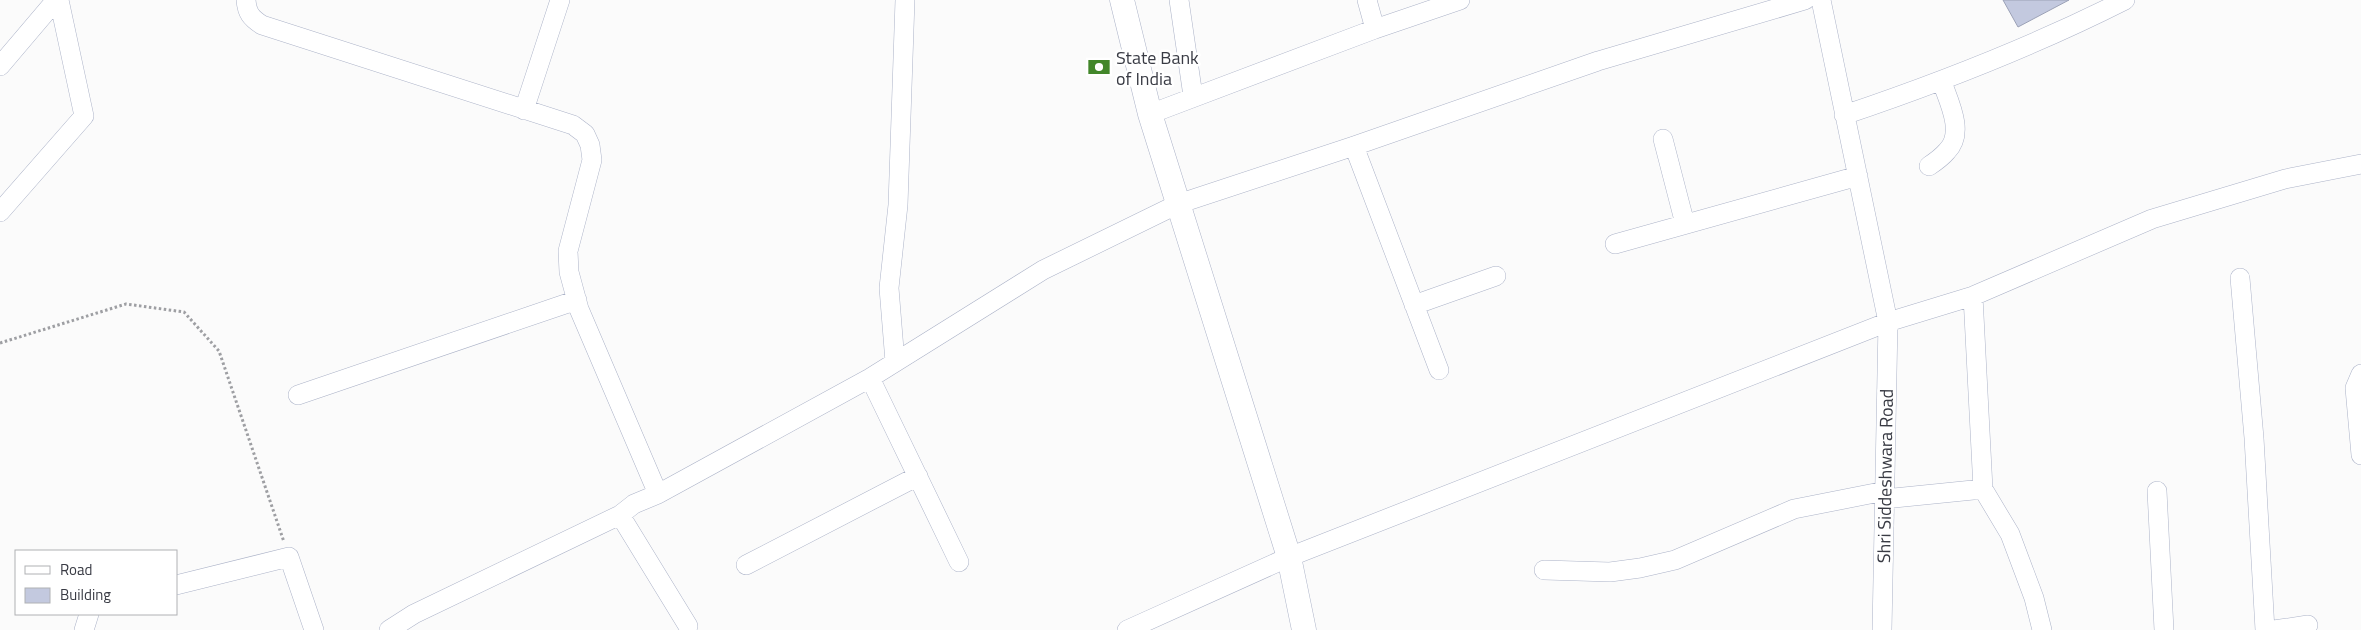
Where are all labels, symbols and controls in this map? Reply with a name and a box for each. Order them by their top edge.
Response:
place label: State Bank of India [1116,44,1199,92]
bank icon: State Bank of India [1086,54,1112,80]
street label: Shri Siddeshwara Road [1870,389,1900,563]
legend [15,550,178,615]
text: Road [60,558,92,581]
text: Building [60,583,111,606]

